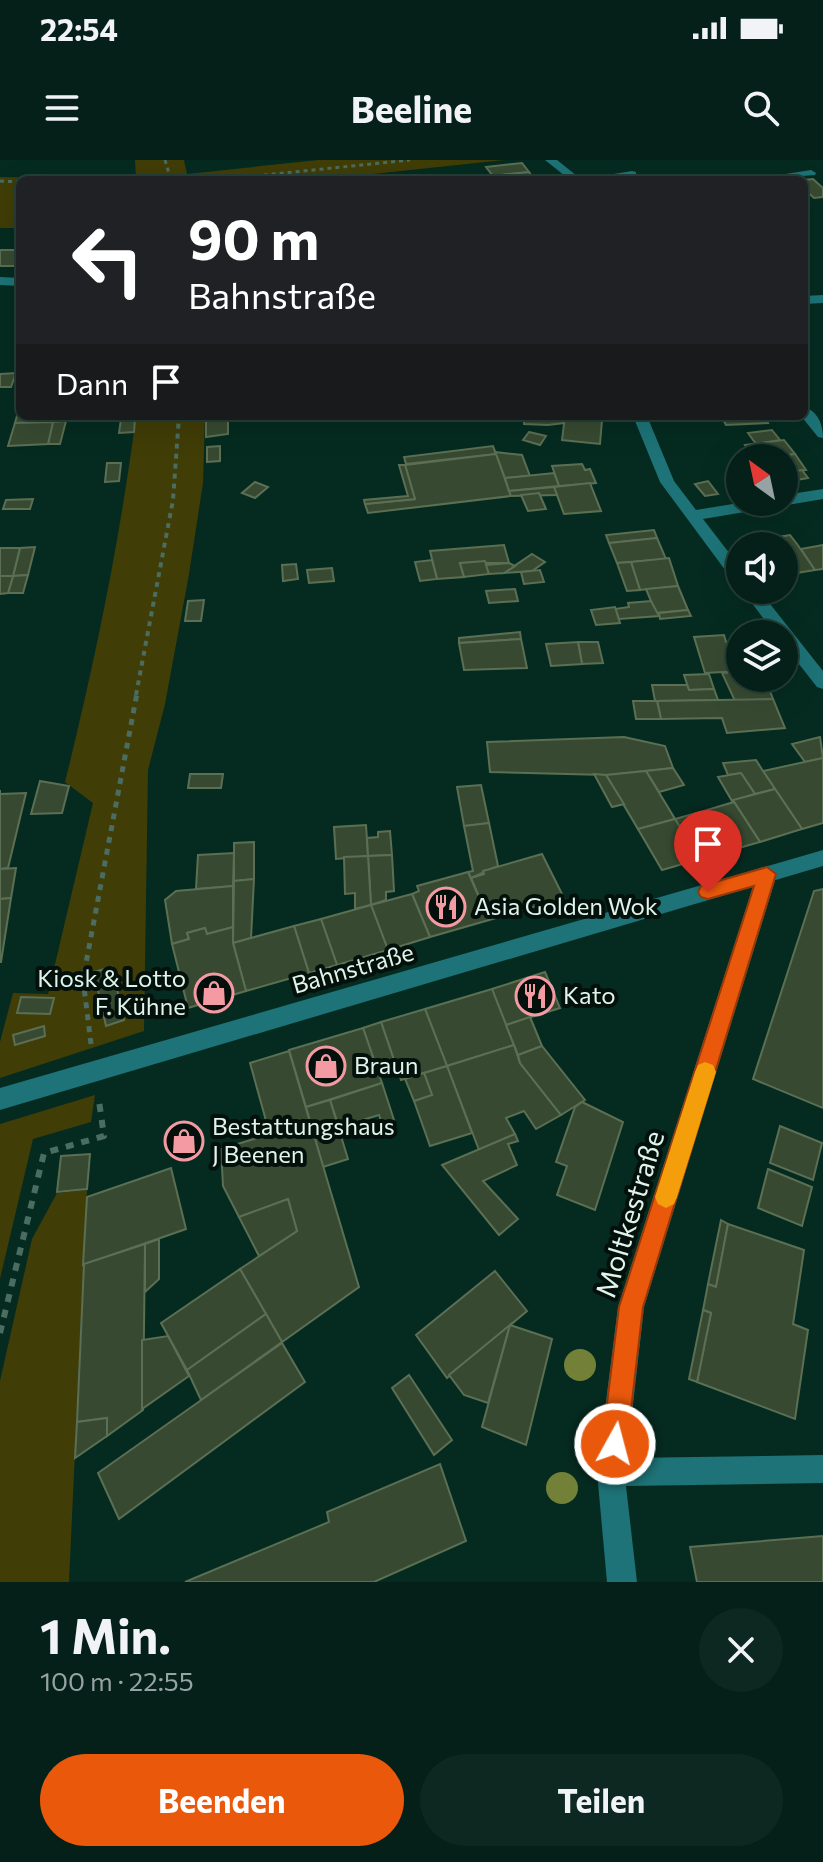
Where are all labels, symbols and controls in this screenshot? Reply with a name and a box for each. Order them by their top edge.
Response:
text: 22:54 [40,10,118,47]
icon: menu [40,86,84,130]
text: Beeline [351,86,472,130]
icon: search [739,86,783,130]
text: 90 m [188,203,319,272]
icon: left [56,208,160,312]
text: Bahnstraße [188,272,376,316]
icon: arrive [144,360,188,404]
text: Dann [56,364,128,401]
north arrow [726,444,798,516]
map controls [726,444,798,692]
button: sound [726,532,798,604]
button: layers [726,620,798,692]
pin [674,810,742,892]
icon: arrive [686,822,730,866]
restaurant icon: Asia Golden Wok [425,886,467,928]
place label: Asia Golden Wok [474,891,658,920]
street label: Bahnstraße [288,936,417,999]
place label: Kiosk & Lotto F. Kühne [37,963,186,1020]
shop icon: Kiosk & Lotto F. Kühne [193,972,235,1014]
restaurant icon: Kato [514,975,556,1017]
place label: Kato [563,980,616,1009]
shop icon: Braun [305,1045,347,1087]
place label: Braun [354,1050,419,1079]
place label: Bestattungshaus J Beenen [212,1111,395,1168]
shop icon: Bestattungshaus J Beenen [163,1120,205,1162]
street label: Moltkestraße [588,1126,671,1301]
position arrow [573,1402,657,1486]
text: 1 Min. [40,1605,171,1664]
button: close [699,1608,783,1692]
text: 100 m · 22:55 [40,1665,194,1696]
button: Beenden [40,1754,404,1846]
button: Teilen [420,1754,783,1846]

